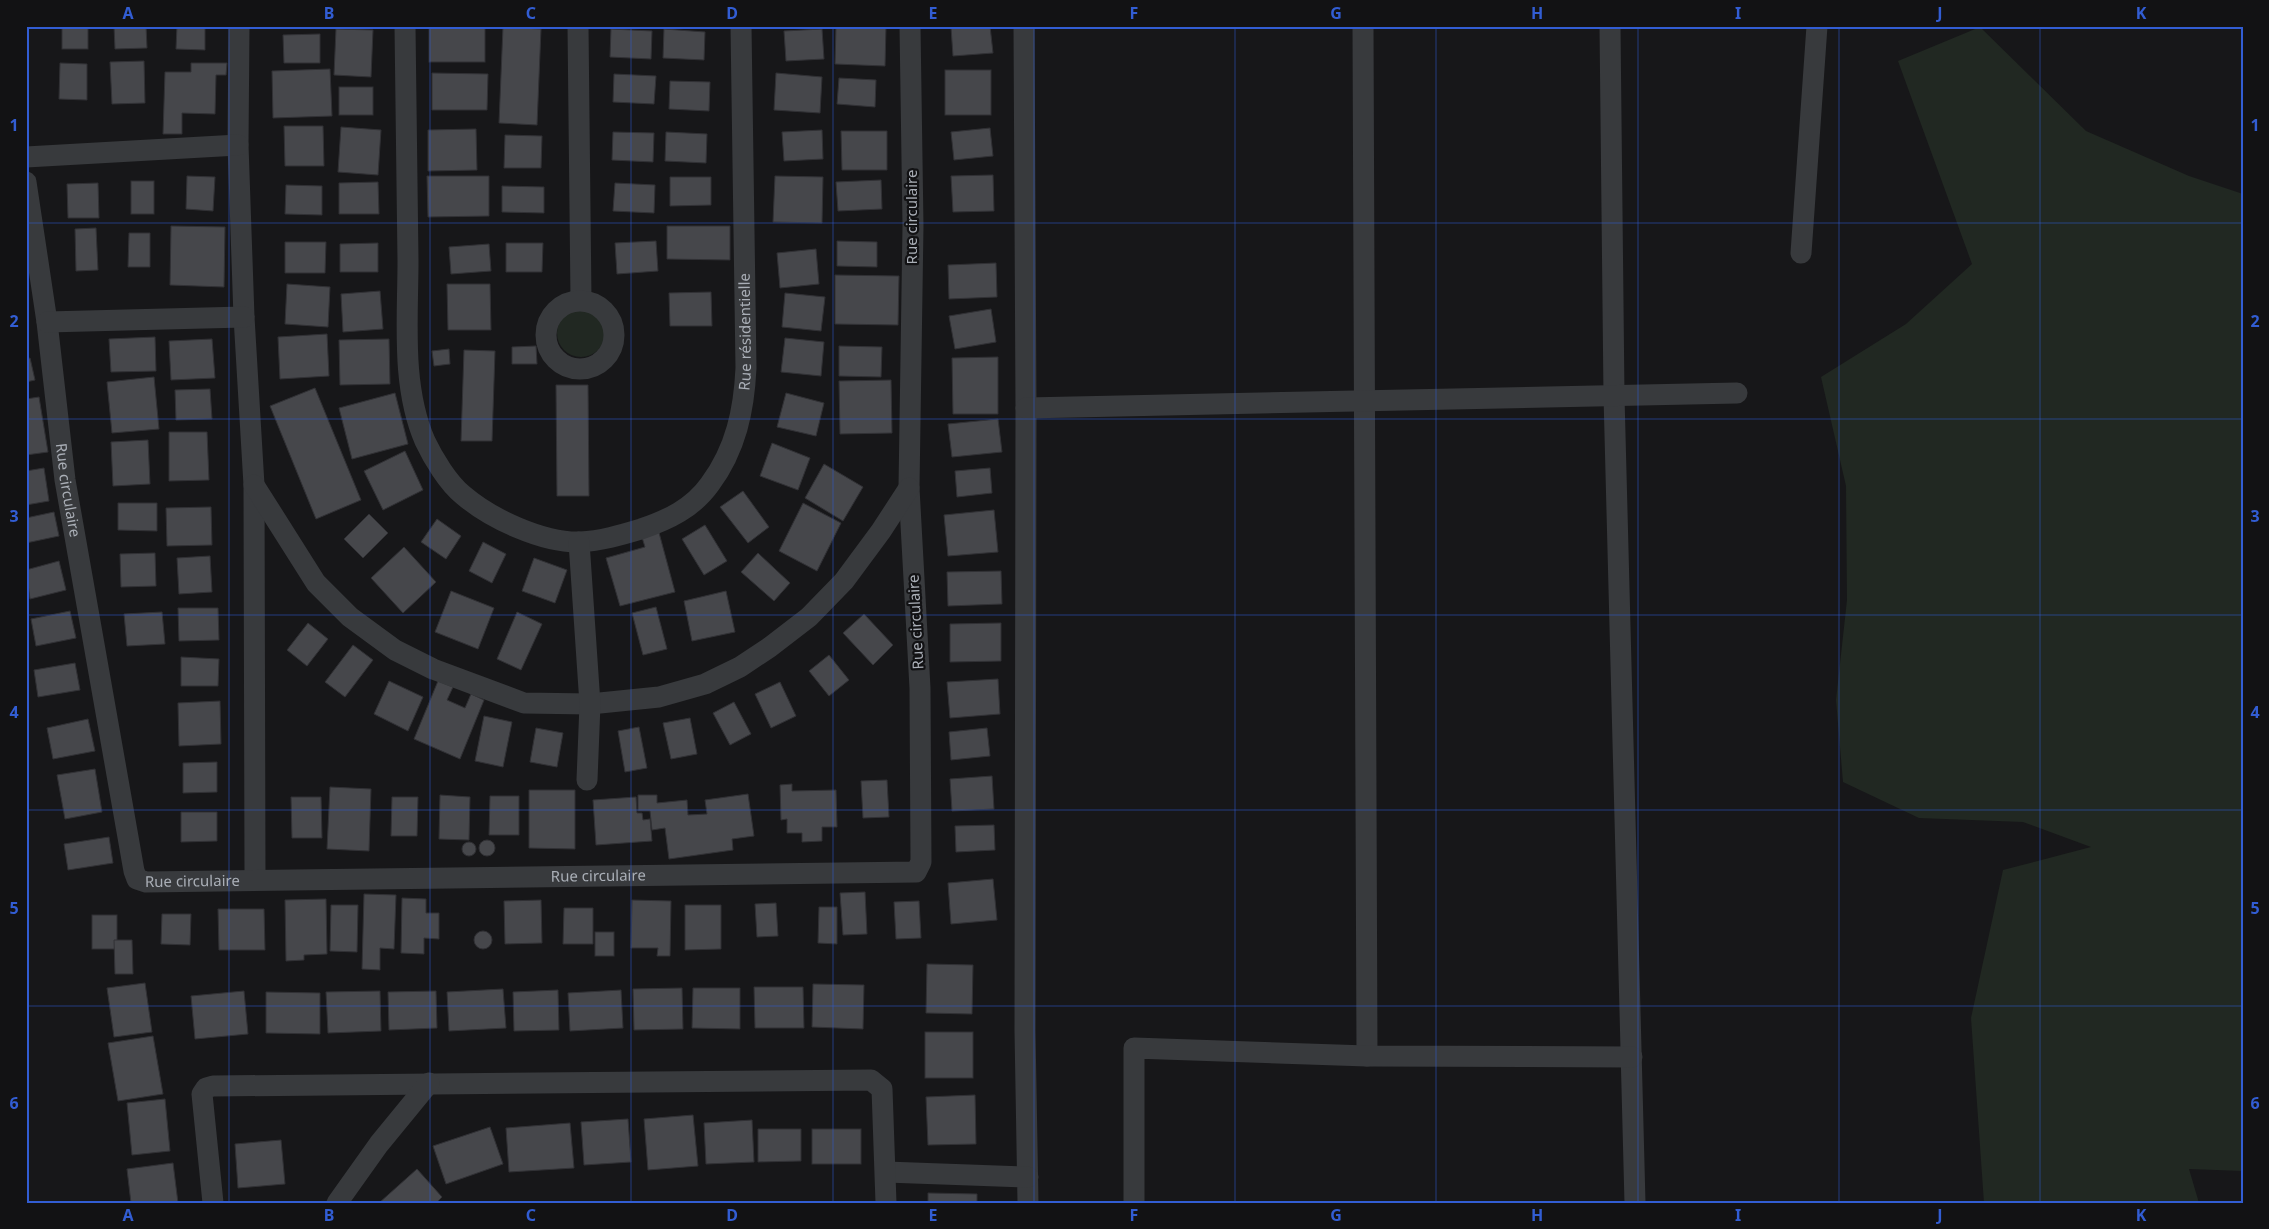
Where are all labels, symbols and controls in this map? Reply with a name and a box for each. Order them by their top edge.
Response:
text: A [122,2,134,24]
text: B [324,2,334,24]
text: C [526,2,536,24]
text: D [726,2,738,24]
text: E [929,2,938,24]
text: F [1130,2,1138,24]
text: G [1330,2,1342,24]
text: H [1531,2,1543,24]
text: I [1735,2,1741,24]
text: J [1935,2,1943,24]
text: K [2136,2,2147,24]
text: 1 [9,114,19,136]
text: 1 [2250,114,2260,136]
street label: Rue circulaire [901,170,921,264]
street label: Rue résidentielle [733,273,755,391]
text: 2 [9,310,19,332]
text: 2 [2250,310,2260,332]
street label: Rue circulaire [52,442,86,539]
text: 3 [9,505,19,527]
text: 3 [2250,505,2260,527]
street label: Rue circulaire [903,574,927,670]
text: 4 [9,701,19,723]
text: 4 [2250,701,2260,723]
street label: Rue circulaire [551,865,646,886]
street label: Rue circulaire [145,870,240,891]
text: 5 [9,897,19,919]
text: 5 [2250,897,2260,919]
text: 6 [9,1092,19,1114]
text: 6 [2250,1092,2260,1114]
text: A [122,1204,134,1226]
text: B [324,1204,334,1226]
text: C [526,1204,536,1226]
text: D [726,1204,738,1226]
text: E [929,1204,938,1226]
text: F [1130,1204,1138,1226]
text: G [1330,1204,1342,1226]
text: H [1531,1204,1543,1226]
text: I [1735,1204,1741,1226]
text: J [1935,1204,1943,1226]
text: K [2136,1204,2147,1226]

